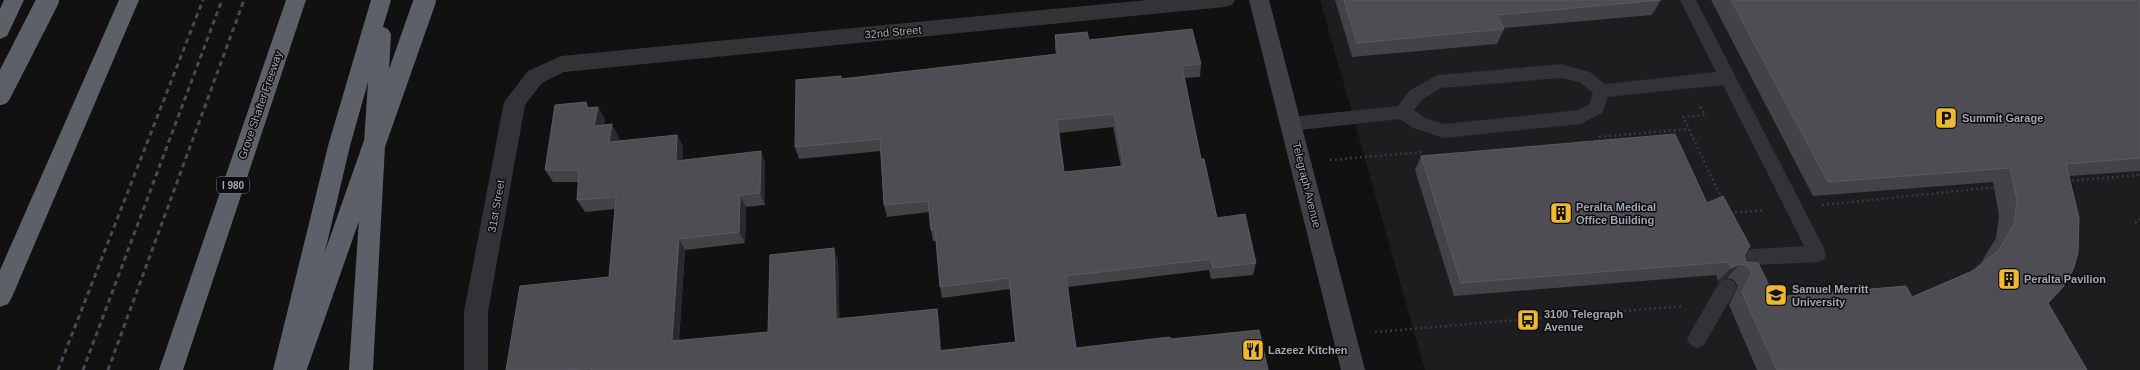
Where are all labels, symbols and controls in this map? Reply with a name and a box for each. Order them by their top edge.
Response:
street label: 32nd Street [864,24,922,40]
street label: Grove Shafter Freeway [236,49,284,161]
parking icon: Summit Garage [1933,105,1959,131]
place label: Summit Garage [1962,112,2043,124]
street label: Telegraph Avenue [1291,141,1323,229]
road number: I 980 [217,177,249,193]
street label: 31st Street [485,179,507,233]
building icon: Peralta Medical Office Building [1548,200,1574,226]
place label: Peralta Medical Office Building [1576,201,1656,226]
building icon: Peralta Pavilion [1996,266,2022,292]
place label: Peralta Pavilion [2024,273,2106,285]
school or university icon: Samuel Merritt University [1763,282,1789,308]
place label: Samuel Merritt University [1792,283,1869,308]
bus stop icon: 3100 Telegraph Avenue [1515,307,1541,333]
place label: 3100 Telegraph Avenue [1544,308,1624,333]
restaurant icon: Lazeez Kitchen [1240,337,1266,363]
place label: Lazeez Kitchen [1268,344,1348,356]

